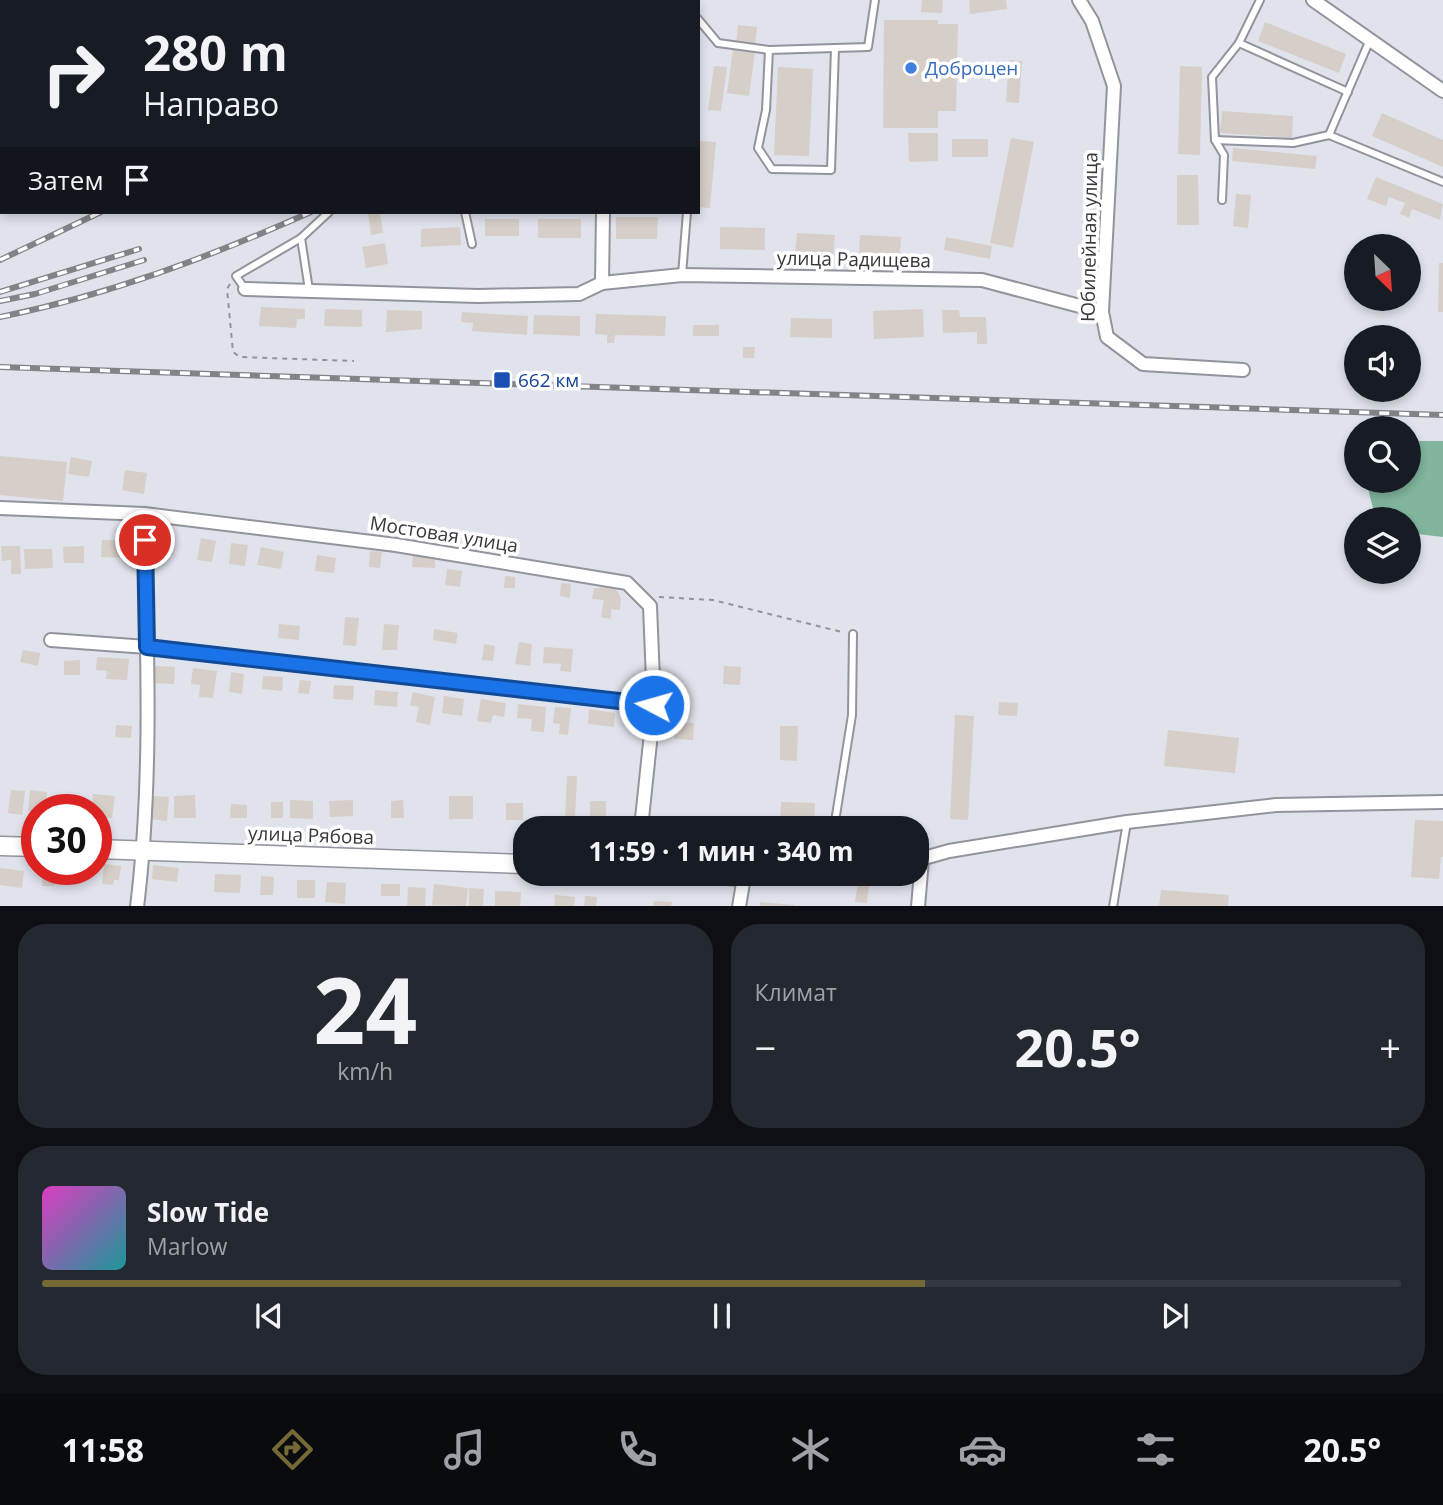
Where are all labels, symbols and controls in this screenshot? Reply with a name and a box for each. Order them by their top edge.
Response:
text: 280 m [143,19,288,85]
icon: right [28,28,119,119]
place label: Доброцен [925,55,1018,81]
marker: Доброцен [903,60,919,76]
text: Направо [143,82,279,125]
street label: Юбилейная улица [1075,152,1103,322]
icon: arrive [118,161,156,199]
text: Затем [28,162,104,198]
north arrow [1344,234,1421,312]
map controls [1344,234,1421,584]
street label: улица Радищева [777,245,931,273]
button: sound [1344,325,1421,402]
place label: 662 км [518,367,579,393]
marker: 662 км [492,370,512,390]
button: search [1344,416,1421,493]
button: layers [1344,507,1421,584]
street label: Мостовая улица [368,509,520,559]
pin [115,510,175,570]
icon: arrive [126,521,164,559]
position arrow [617,668,691,742]
speed limit sign: 30 [21,794,112,885]
street label: улица Рябова [248,820,374,850]
text: 11:59 · 1 мин · 340 m [588,833,854,869]
text: 24 [313,947,417,1071]
text: Климат [755,976,837,1008]
text: 20.5° [1015,1011,1141,1082]
text: − [755,1021,776,1073]
text: + [1379,1021,1401,1073]
text: km/h [337,1055,393,1087]
text: Slow Tide [147,1194,269,1230]
text: Marlow [147,1230,227,1262]
icon: previous [250,1297,288,1335]
icon: pause [703,1297,741,1335]
icon: next [1156,1297,1194,1335]
icon: directions [268,1425,317,1474]
icon: music [440,1425,489,1474]
icon: phone [613,1425,662,1474]
icon: climate [786,1425,835,1474]
icon: car [958,1425,1007,1474]
icon: filters [1131,1425,1180,1474]
text: 11:58 [62,1428,144,1471]
text: 20.5° [1303,1428,1381,1471]

